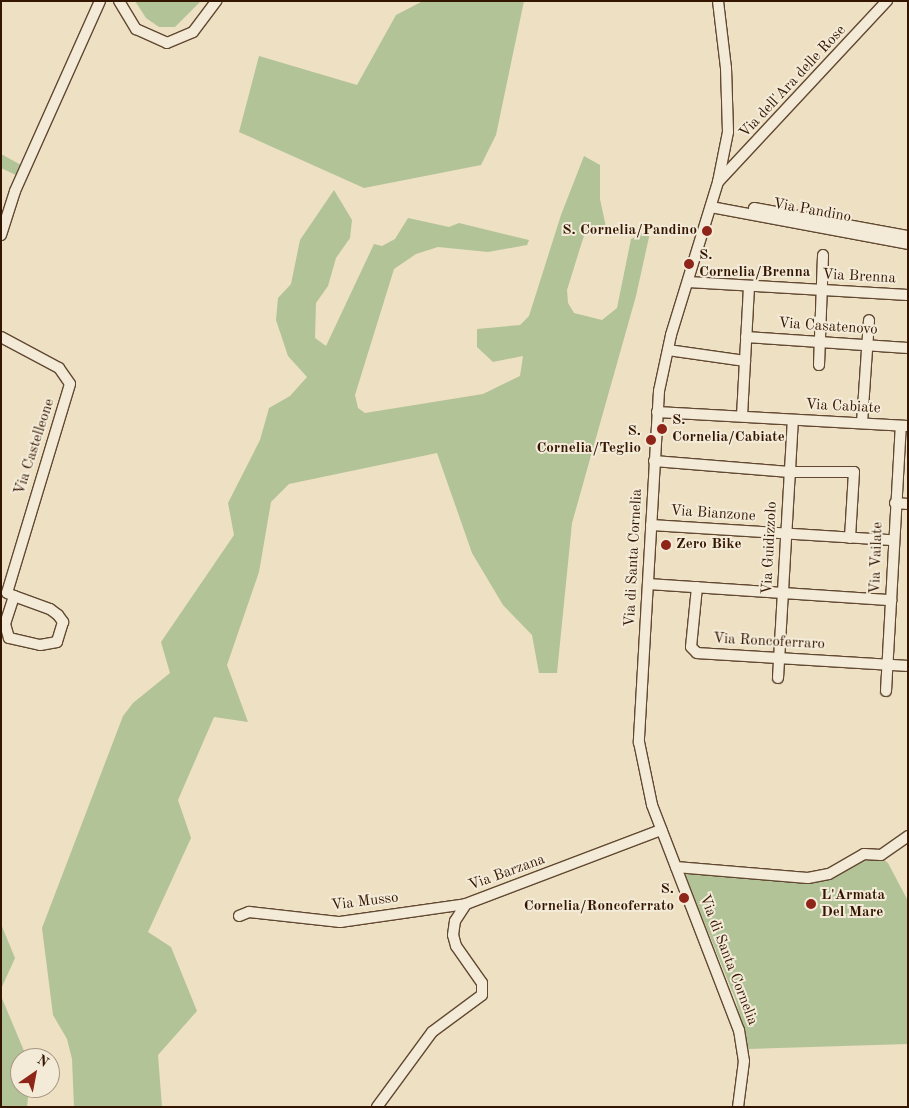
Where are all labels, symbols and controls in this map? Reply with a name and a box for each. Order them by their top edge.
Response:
street label: Via dell'Ara delle Rose [736,22,850,142]
street label: Via Pandino [772,195,852,227]
place label: S. Cornelia/Pandino [562,222,697,240]
marker: S. Cornelia/Pandino [701,225,713,237]
place label: S. Cornelia/Brenna [699,246,810,281]
marker: S. Cornelia/Brenna [683,258,695,270]
street label: Via Brenna [822,266,896,288]
street label: Via Casatenovo [778,315,878,339]
street label: Via Cabiate [805,396,881,418]
street label: Via Castelleone [11,397,59,497]
place label: S. Cornelia/Cabiate [672,411,785,446]
place label: S. Cornelia/Teglio [536,422,641,457]
marker: S. Cornelia/Cabiate [656,423,668,435]
marker: S. Cornelia/Teglio [645,434,657,446]
street label: Via di Santa Cornelia [621,488,647,628]
street label: Via Guidizzolo [759,501,781,595]
street label: Via Bianzone [670,502,756,526]
street label: Via Vailate [867,522,887,594]
place label: Zero Bike [676,536,742,554]
marker: Zero Bike [660,539,672,551]
street label: Via Roncoferraro [713,630,825,654]
street label: Via Barzana [466,851,548,895]
place label: S. Cornelia/Roncoferrato [524,880,674,915]
place label: L'Armata Del Mare [821,886,885,921]
street label: Via Musso [330,889,400,915]
marker: S. Cornelia/Roncoferrato [678,892,690,904]
street label: Via di Santa Cornelia [695,892,761,1028]
marker: L'Armata Del Mare [805,898,817,910]
north arrow [10,1048,60,1098]
text: N [34,1052,51,1070]

